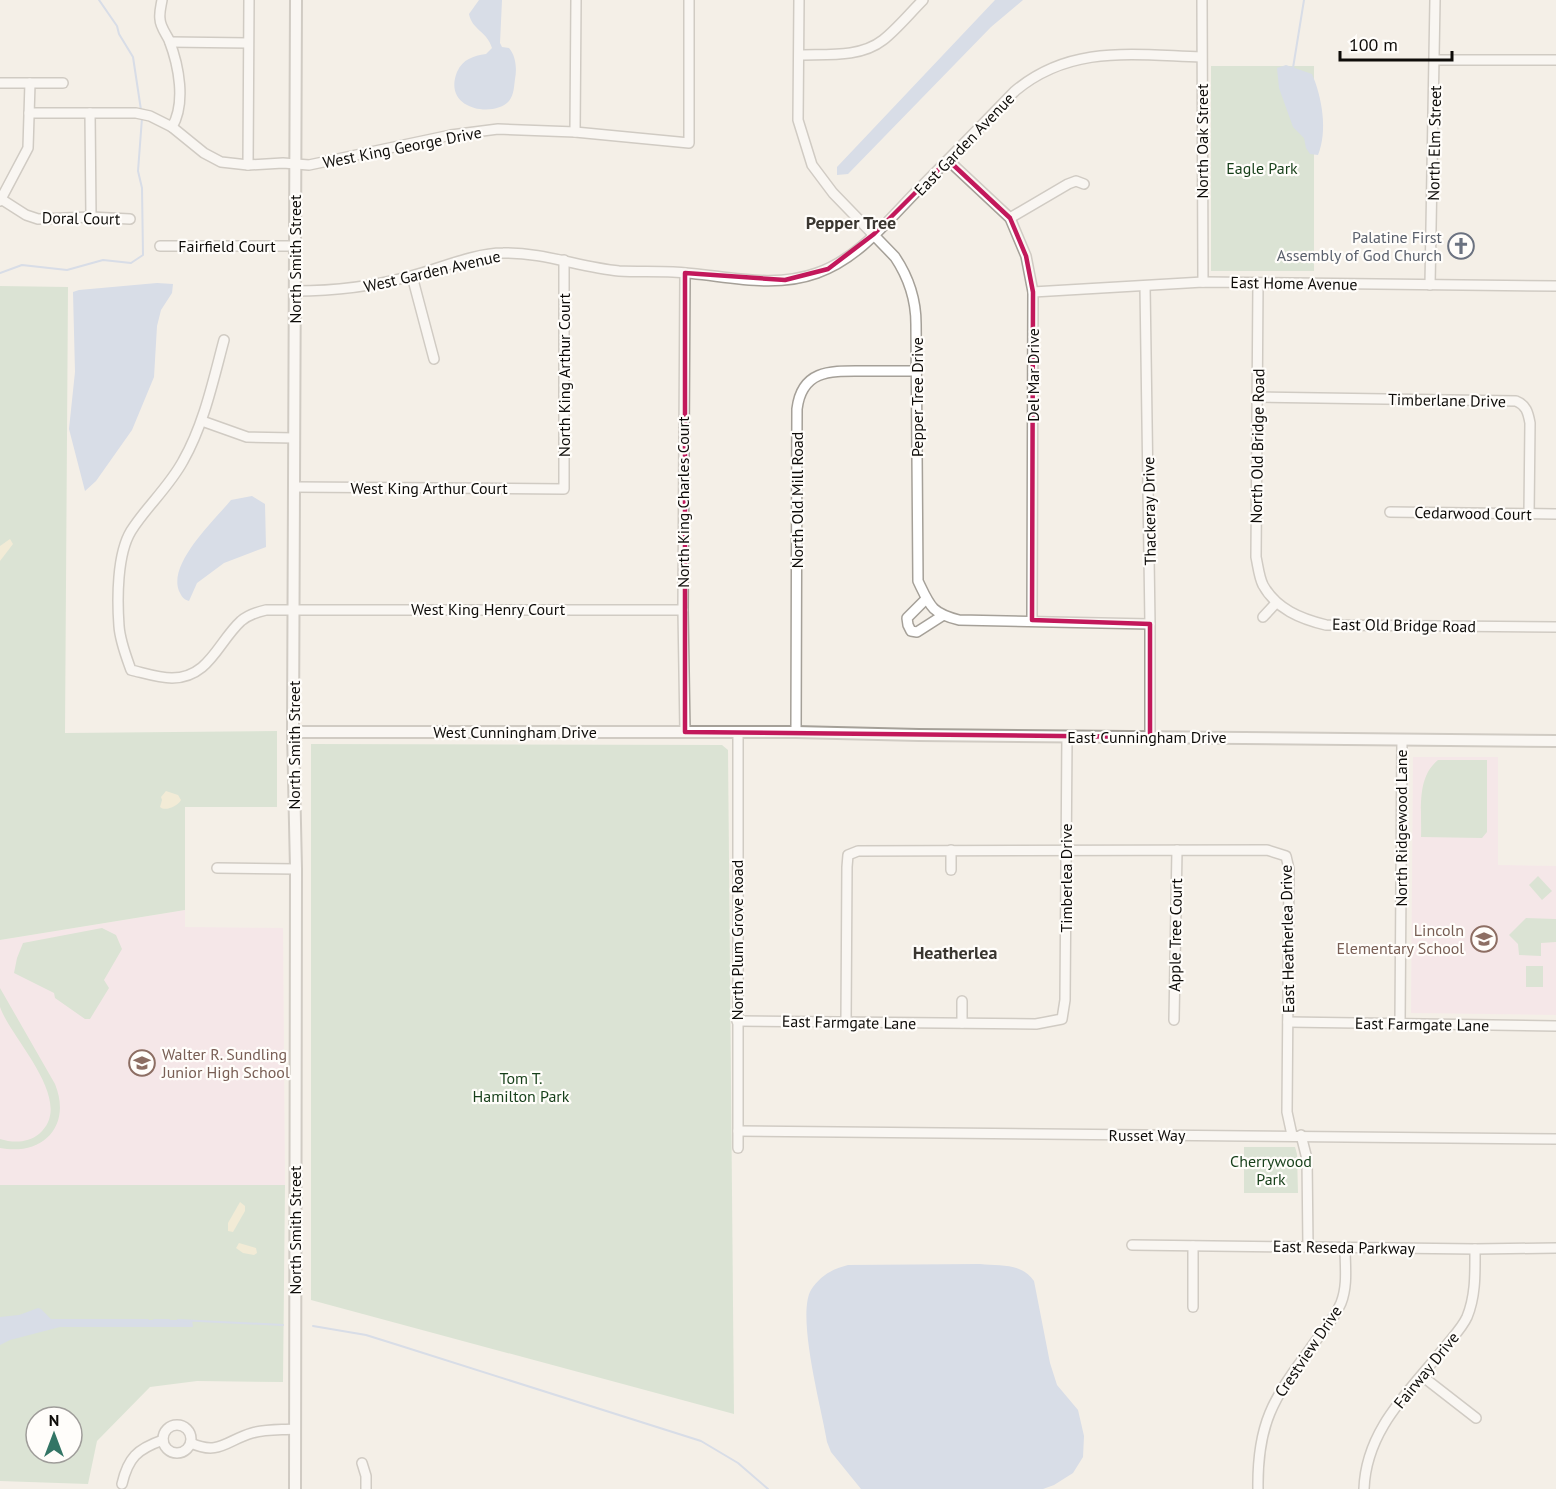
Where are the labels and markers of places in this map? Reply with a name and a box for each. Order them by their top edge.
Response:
place label: Palatine First Assembly of God Church [1277,227,1443,265]
church icon: Palatine First Assembly of God Church [1446,231,1476,261]
place label: Lincoln Elementary School [1337,920,1464,958]
school or university icon: Lincoln Elementary School [1469,924,1499,954]
place label: Walter R. Sundling Junior High School [161,1044,290,1082]
school or university icon: Walter R. Sundling Junior High School [127,1048,157,1078]

